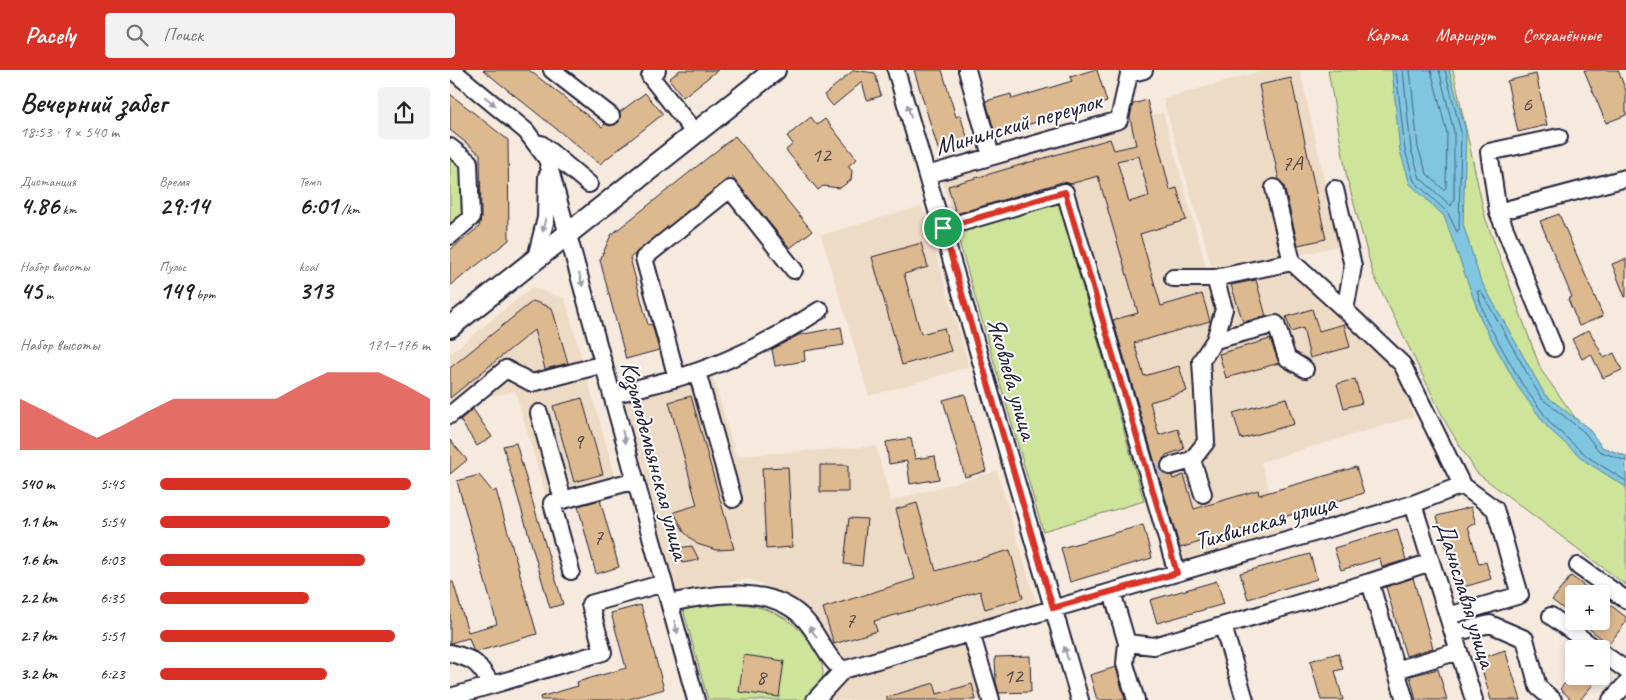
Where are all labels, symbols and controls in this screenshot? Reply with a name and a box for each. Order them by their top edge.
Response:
search box [105,13,455,58]
text: Pacely [25,20,75,50]
icon: search [123,21,151,49]
text: Поиск [163,23,203,47]
text: Карта [1366,24,1407,46]
text: Маршрут [1435,24,1495,46]
text: Сохранённые [1523,24,1601,46]
street label: Мининский переулок [931,84,1108,163]
text: Вечерний забег [20,85,167,120]
button: share [378,87,430,139]
house number: 6 [1522,90,1533,118]
one-way arrow [483,95,496,106]
one-way arrow [904,103,912,118]
text: 18:53 · 9 × 540 m [20,122,119,142]
house number: 12 [811,141,833,169]
house number: 7А [1282,149,1303,177]
text: Дистанция [20,173,76,190]
text: Время [159,173,189,190]
text: Темп [299,173,321,190]
text: 4.86 [20,190,59,222]
text: 29:14 [159,190,209,222]
text: 6:01 [299,190,338,222]
text: km [59,201,76,218]
text: /km [338,201,360,218]
pin [922,207,964,249]
icon: arrive [929,214,957,242]
one-way arrow [540,218,548,233]
text: Набор высоты [20,258,89,275]
text: Пульс [159,258,186,275]
text: kcal [299,258,317,275]
one-way arrow [577,272,585,287]
text: 45 [20,275,42,307]
text: 149 [159,275,193,307]
text: 313 [299,275,332,307]
text: m [42,286,53,303]
text: bpm [193,286,215,303]
street label: Яковлева улица [979,313,1046,446]
text: Набор высоты [20,335,99,355]
text: 171–176 m [367,335,430,355]
street label: Козьмодемьянская улица [612,357,698,566]
house number: 9 [573,427,585,455]
one-way arrow [620,429,628,444]
text: 540 m [20,474,54,494]
text: 5:45 [100,474,125,494]
street label: Тихвинская улица [1191,486,1342,557]
text: 1.1 km [20,512,57,532]
text: 5:54 [100,512,125,532]
street label: Даньславля улица [1429,517,1504,674]
house number: 7 [593,523,604,551]
text: 1.6 km [20,550,58,570]
text: 6:03 [100,550,125,570]
map controls [1565,585,1610,685]
button: + [1565,585,1610,630]
text: 2.2 km [20,588,57,608]
text: 6:35 [100,588,125,608]
house number: 7 [845,606,856,634]
one-way arrow [673,620,681,635]
one-way arrow [808,625,818,639]
text: 2.7 km [20,626,57,646]
text: 5:51 [100,626,125,646]
button: − [1565,640,1610,685]
one-way arrow [1062,646,1070,661]
house number: 12 [1003,662,1025,690]
house number: 8 [756,663,768,691]
text: 3.2 km [20,664,57,684]
text: 6:23 [100,664,125,684]

